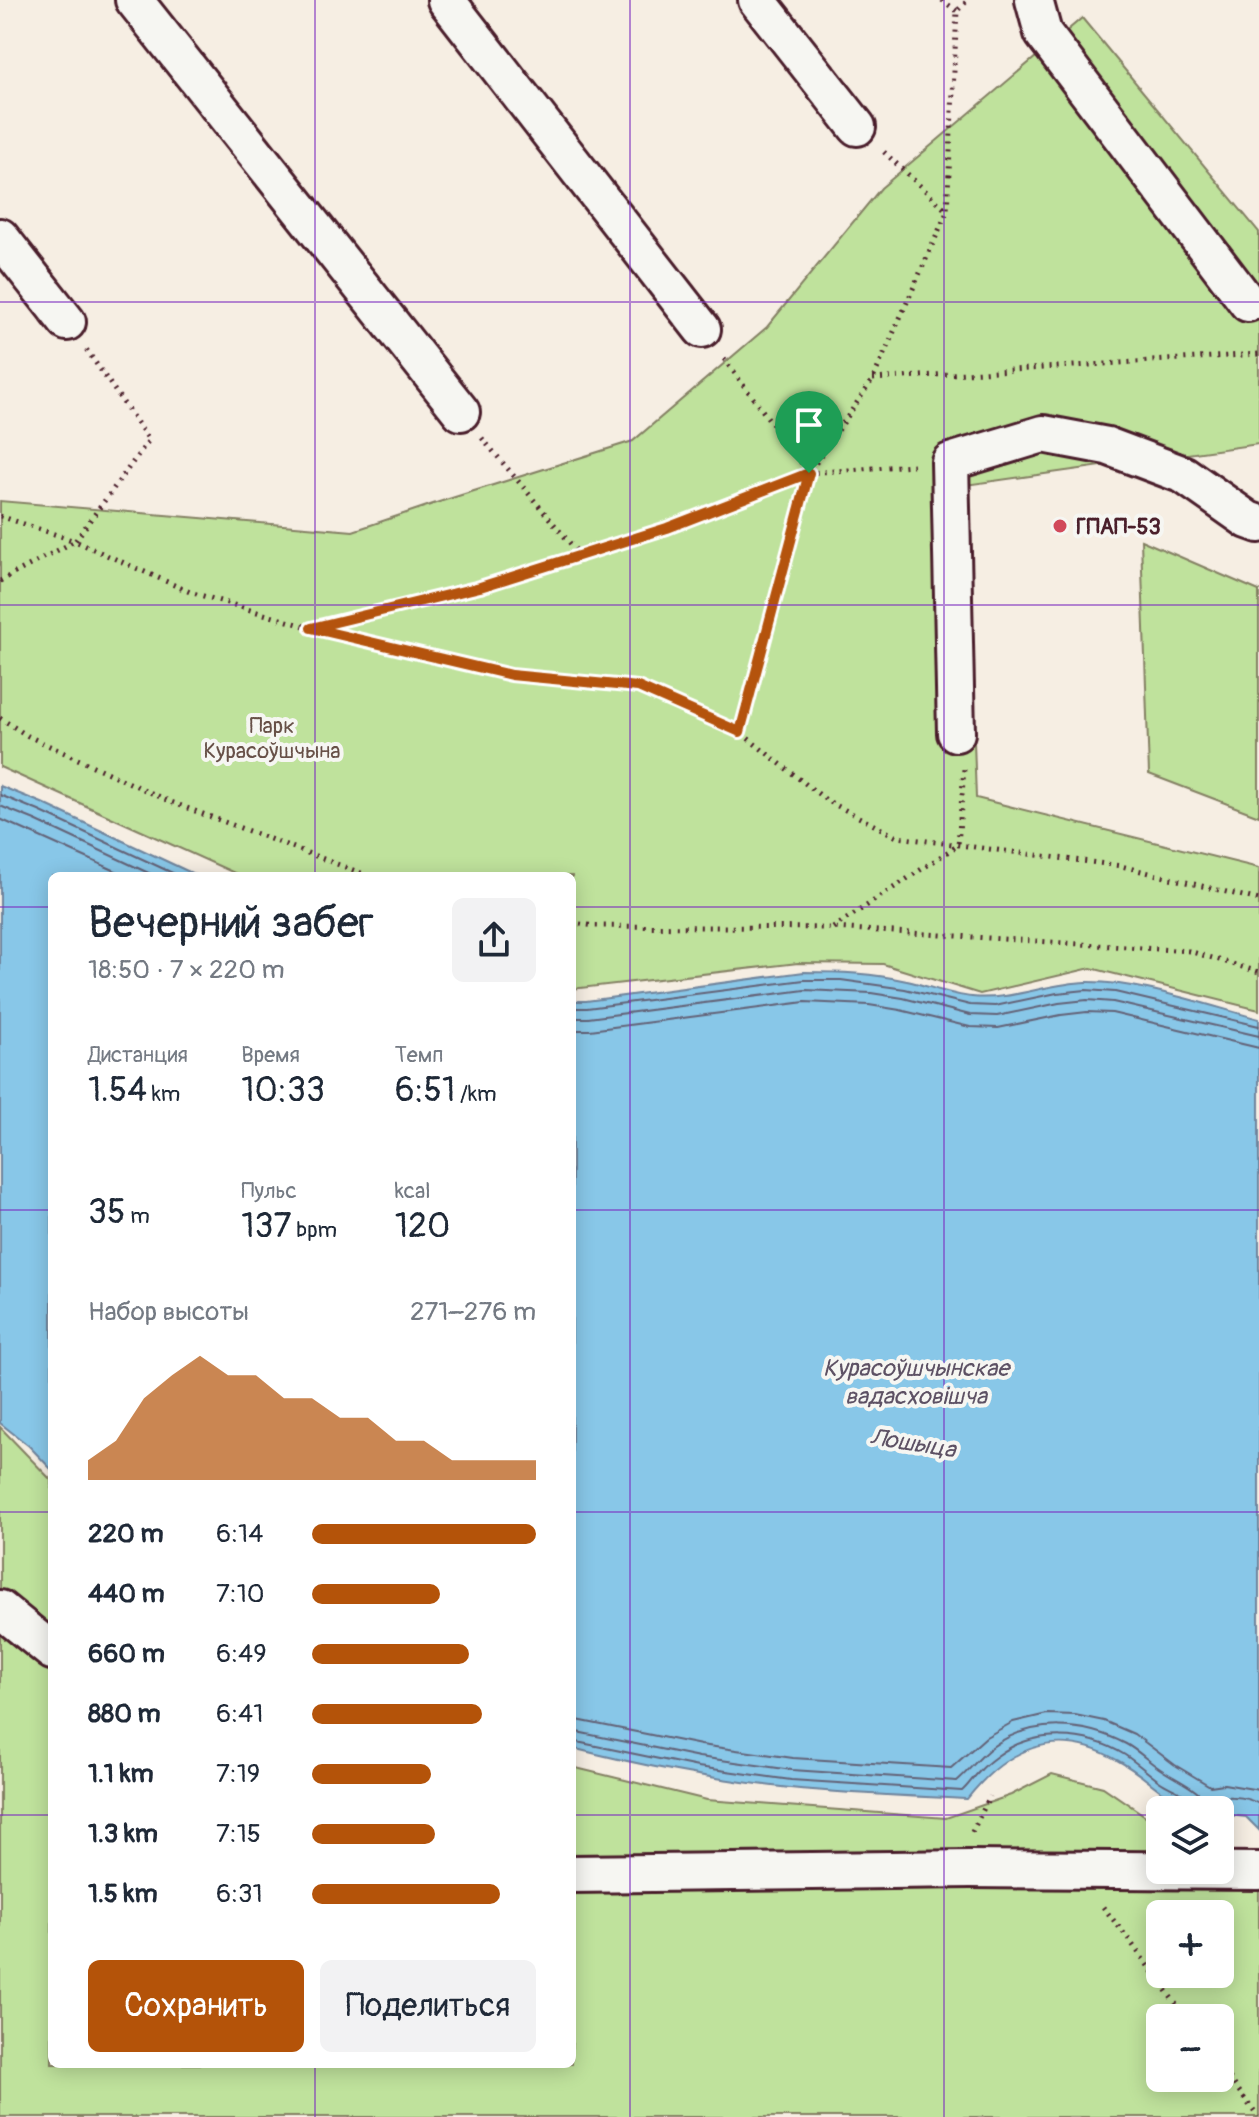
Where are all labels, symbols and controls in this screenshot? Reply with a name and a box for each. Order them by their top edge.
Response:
pin [775,391,843,473]
icon: arrive [787,403,831,447]
place label: ГПАП-53 [1076,513,1161,541]
marker: ГПАП-53 [1051,517,1069,535]
park label: Парк Курасоўшчына [203,712,341,765]
text: Вечерний забег [88,896,374,951]
button: share [452,898,536,982]
text: 18:50 · 7 × 220 m [88,954,285,986]
text: Дистанция [88,1041,188,1069]
text: Время [241,1041,300,1069]
text: Темп [395,1041,443,1069]
text: 1.54 [88,1069,147,1112]
text: 10:33 [241,1069,325,1112]
text: 6:51 [395,1069,455,1112]
text: km [147,1080,180,1108]
text: /km [455,1080,497,1108]
text: Пульс [241,1177,297,1205]
text: kcal [395,1177,430,1205]
text: 35 [88,1191,125,1234]
text: m [125,1202,150,1230]
text: 137 [241,1205,292,1248]
text: 120 [395,1205,450,1248]
text: bpm [292,1216,337,1244]
text: Набор высоты [88,1296,249,1328]
text: 271–276 m [410,1296,536,1328]
water label: Курасоўшчынскае вадасховішча [823,1354,1011,1411]
water label: Лошыца [868,1422,959,1465]
text: 220 m [88,1518,164,1550]
text: 6:14 [216,1518,263,1550]
text: 440 m [88,1578,165,1610]
text: 7:10 [216,1578,265,1610]
text: 660 m [88,1638,165,1670]
text: 6:49 [216,1638,267,1670]
text: 880 m [88,1698,161,1730]
text: 6:41 [216,1698,263,1730]
text: 1.1 km [88,1758,154,1790]
text: 7:19 [216,1758,260,1790]
map controls [1146,1796,1234,2092]
button: layers [1146,1796,1234,1884]
text: 1.3 km [88,1818,158,1850]
text: 7:15 [216,1818,261,1850]
text: 1.5 km [88,1878,158,1910]
text: 6:31 [216,1878,263,1910]
button: + [1146,1900,1234,1988]
button: Сохранить [88,1960,304,2052]
button: Поделиться [320,1960,536,2052]
button: − [1146,2004,1234,2092]

